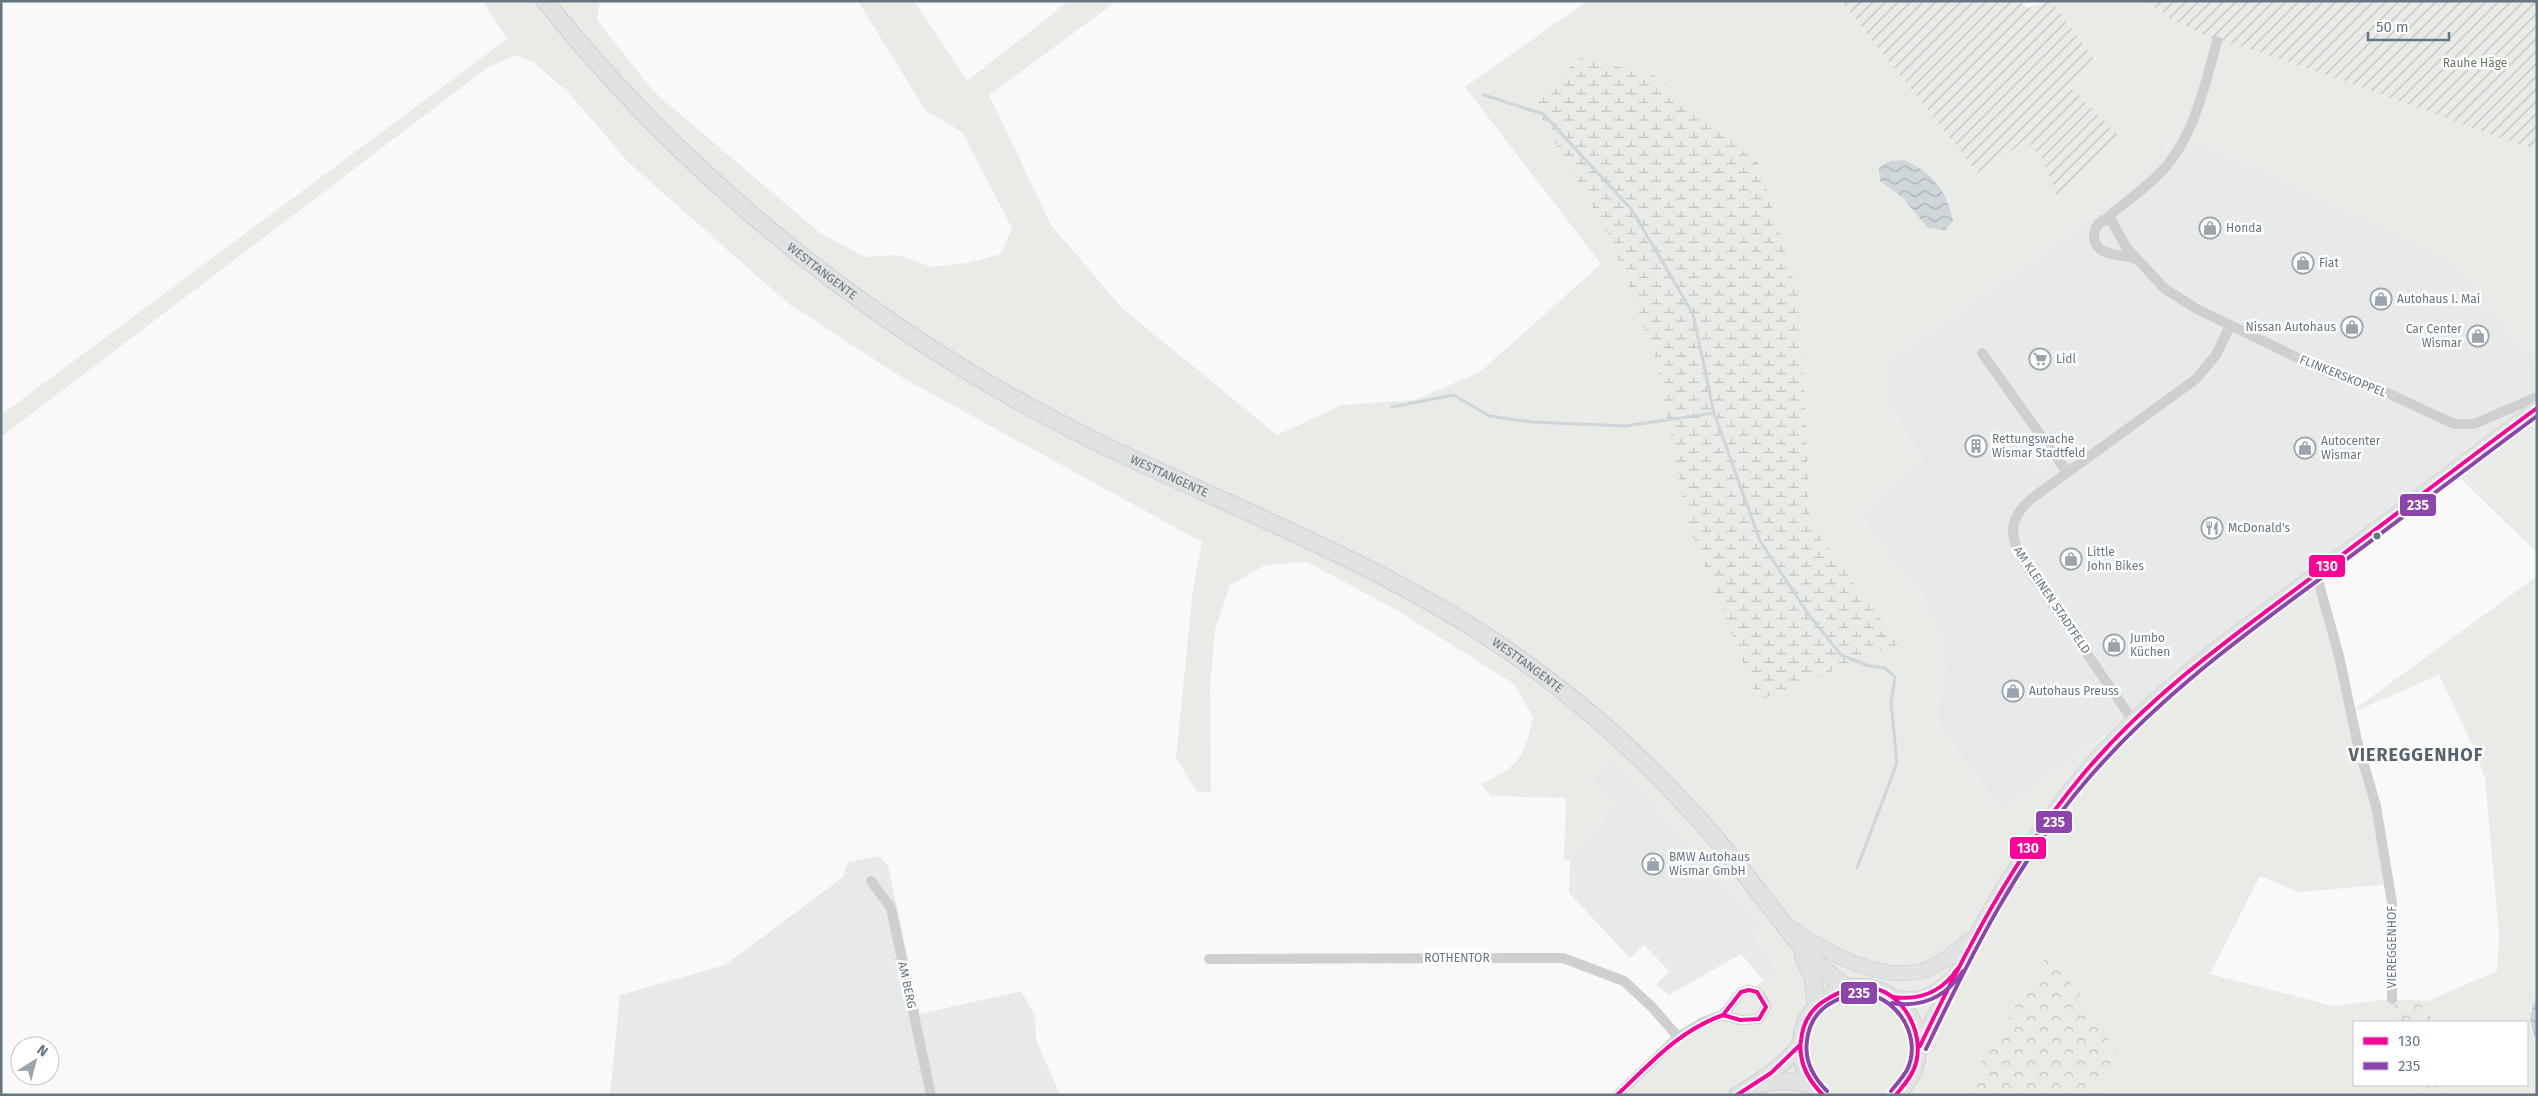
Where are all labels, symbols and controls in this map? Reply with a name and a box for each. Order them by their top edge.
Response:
scale bar [2368,10,2449,42]
text: 50 m [2376,18,2409,36]
park label: Rauhe Häge [2443,56,2507,70]
shop icon: Honda [2198,216,2222,240]
place label: Honda [2226,221,2262,235]
street label: WESTTANGENTE [784,240,860,302]
shop icon: Fiat [2291,251,2315,275]
place label: Fiat [2319,256,2339,270]
shop icon: Autohaus I. Mai [2369,287,2393,311]
place label: Autohaus I. Mai [2397,292,2480,306]
shop icon: Nissan Autohaus [2340,315,2364,339]
place label: Nissan Autohaus [2246,320,2336,334]
place label: Car Center Wismar [2406,322,2462,350]
shop icon: Car Center Wismar [2466,324,2490,348]
supermarket icon: Lidl [2028,347,2052,371]
place label: Lidl [2056,352,2077,366]
street label: FLINKERSKOPPEL [2298,352,2388,400]
place label: Rettungswache Wismar Stadtfeld [1992,432,2085,460]
building icon: Rettungswache Wismar Stadtfeld [1964,434,1988,458]
place label: Autocenter Wismar [2321,434,2381,462]
shop icon: Autocenter Wismar [2293,436,2317,460]
street label: WESTTANGENTE [1128,452,1210,500]
line badge: 235 [2399,493,2437,517]
text: 235 [2407,497,2429,514]
restaurant icon: McDonald's [2200,516,2224,540]
place label: McDonald's [2228,521,2290,535]
unlabelled marker [2372,531,2382,541]
street label: AM KLEINEN STADTFELD [2011,544,2093,657]
place label: Little John Bikes [2087,545,2144,573]
shop icon: Little John Bikes [2059,547,2083,571]
line badge: 130 [2308,554,2346,578]
text: 130 [2316,558,2338,575]
place label: Jumbo Küchen [2130,631,2170,659]
shop icon: Jumbo Küchen [2102,633,2126,657]
street label: WESTTANGENTE [1489,635,1566,696]
shop icon: Autohaus Preuss [2001,679,2025,703]
place label: Autohaus Preuss [2029,684,2119,698]
district label: VIEREGGENHOF [2347,744,2484,766]
line badge: 235 [2035,810,2073,834]
text: 235 [2043,814,2065,831]
line badge: 130 [2009,836,2047,860]
text: 130 [2017,840,2039,857]
place label: BMW Autohaus Wismar GmbH [1669,850,1750,878]
shop icon: BMW Autohaus Wismar GmbH [1641,852,1665,876]
street label: VIEREGGENHOF [2385,906,2399,988]
street label: ROTHENTOR [1424,951,1490,965]
street label: AM BERG [895,960,919,1010]
line badge: 235 [1840,981,1878,1005]
text: 235 [1848,985,1870,1002]
legend [2353,1021,2528,1086]
text: 130 [2398,1032,2420,1050]
north arrow [10,1036,60,1086]
text: N [34,1041,51,1060]
text: 235 [2398,1057,2420,1075]

